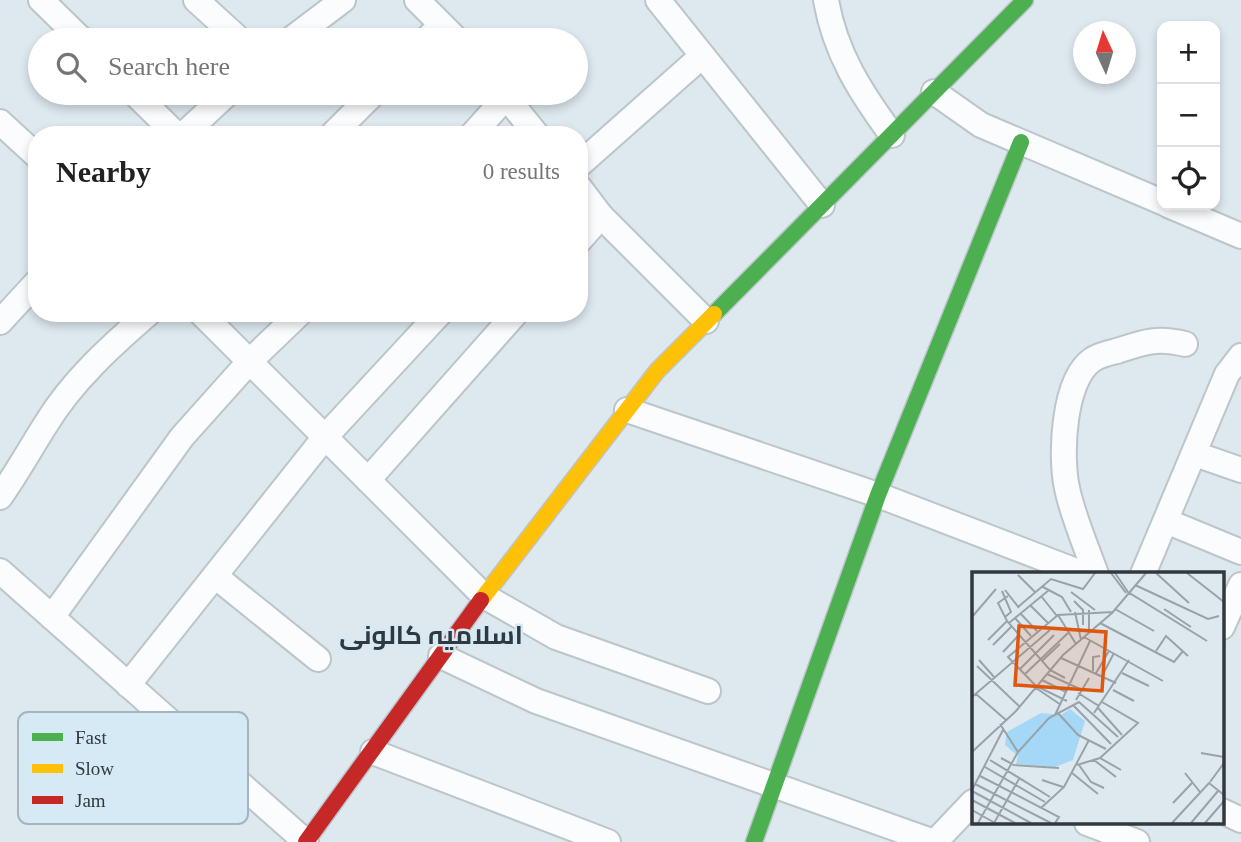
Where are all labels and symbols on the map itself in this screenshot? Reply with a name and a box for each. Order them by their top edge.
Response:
north arrow [1073,21,1136,84]
inset map [972,572,1224,824]
district label: اسلامیہ کالونی [339,621,523,651]
legend [18,712,248,824]
text: Fast [75,727,107,748]
text: Slow [75,758,114,779]
text: Jam [75,790,106,811]

